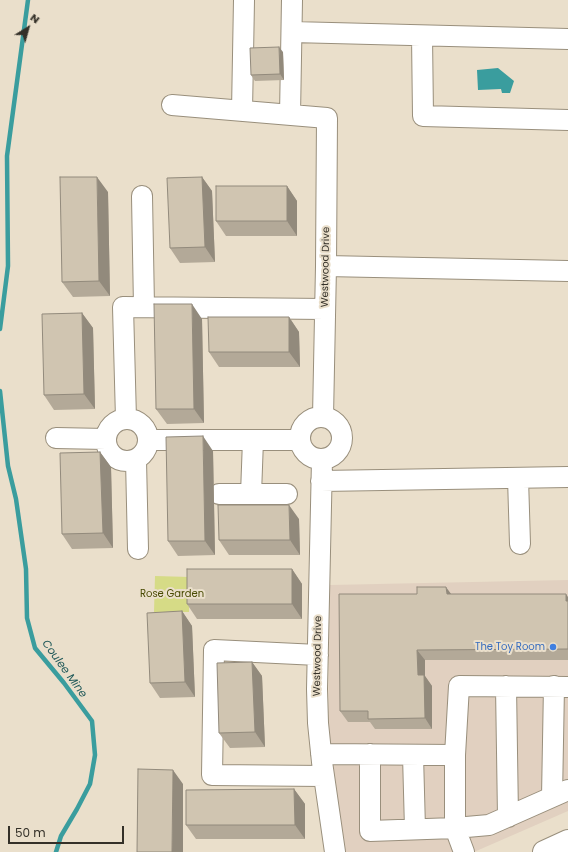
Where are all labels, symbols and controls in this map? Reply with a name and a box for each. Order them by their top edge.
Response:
north arrow [8,8,48,48]
text: N [27,10,43,27]
street label: Westwood Drive [319,227,333,307]
park label: Rose Garden [140,588,204,600]
street label: Westwood Drive [311,616,325,696]
water label: Coulee Mine [39,638,89,700]
place label: The Toy Room [475,641,545,653]
marker: The Toy Room [548,642,558,652]
scale bar [10,818,126,844]
text: 50 m [15,824,46,841]

